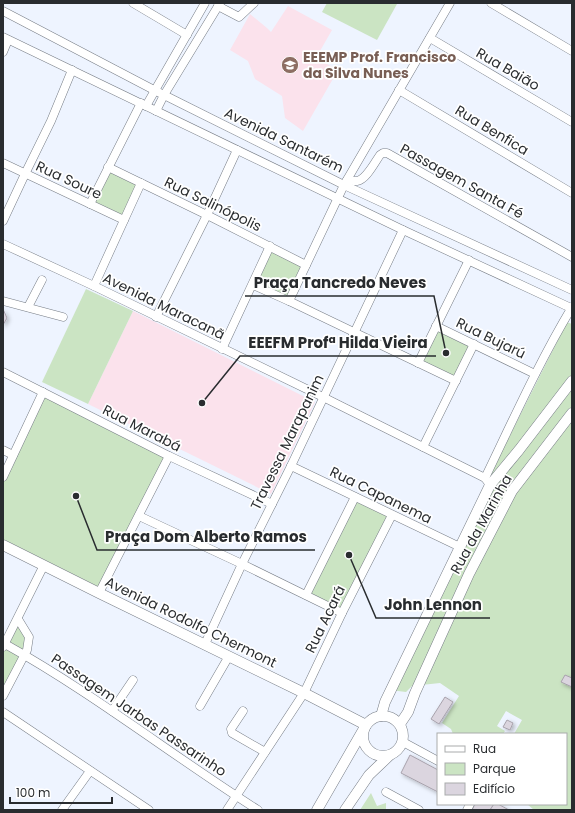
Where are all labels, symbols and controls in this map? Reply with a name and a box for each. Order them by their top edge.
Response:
street label: Rua Baião [472,43,544,95]
place label: EEEMP Prof. Francisco da Silva Nunes [303,47,456,83]
school or university icon: EEEMP Prof. Francisco da Silva Nunes [280,55,300,75]
street label: Rua Benfica [451,100,533,160]
street label: Avenida Santarém [221,102,347,178]
street label: Passagem Santa Fé [397,139,528,224]
street label: Rua Soure [33,156,106,204]
street label: Rua Salinópolis [161,172,265,236]
street label: Avenida Maracanã [100,268,228,344]
callout: Praça Tancredo Neves [245,269,434,296]
text: Praça Tancredo Neves [254,272,426,293]
street label: Rua Bujarú [453,312,529,364]
callout: EEEFM Profª Hilda Vieira [240,329,436,356]
text: EEEFM Profª Hilda Vieira [248,332,428,353]
street label: Travessa Marapanim [245,371,329,513]
street label: Rua Marabá [99,400,185,456]
street label: Rua Capanema [327,462,435,528]
street label: Rua da Marinha [445,471,517,577]
callout: Praça Dom Alberto Ramos [97,523,315,550]
text: Praça Dom Alberto Ramos [105,526,307,547]
street label: Avenida Rodolfo Chermont [102,572,280,672]
street label: Rua Acará [300,582,350,656]
callout: John Lennon [376,591,490,618]
text: John Lennon [384,594,482,615]
street label: Passagem Jarbas Passarinho [48,649,231,781]
legend [437,733,567,805]
text: Rua [473,740,496,757]
text: Parque [473,760,516,777]
scale bar [10,779,112,805]
text: Edifício [473,780,515,797]
text: 100 m [16,784,50,801]

